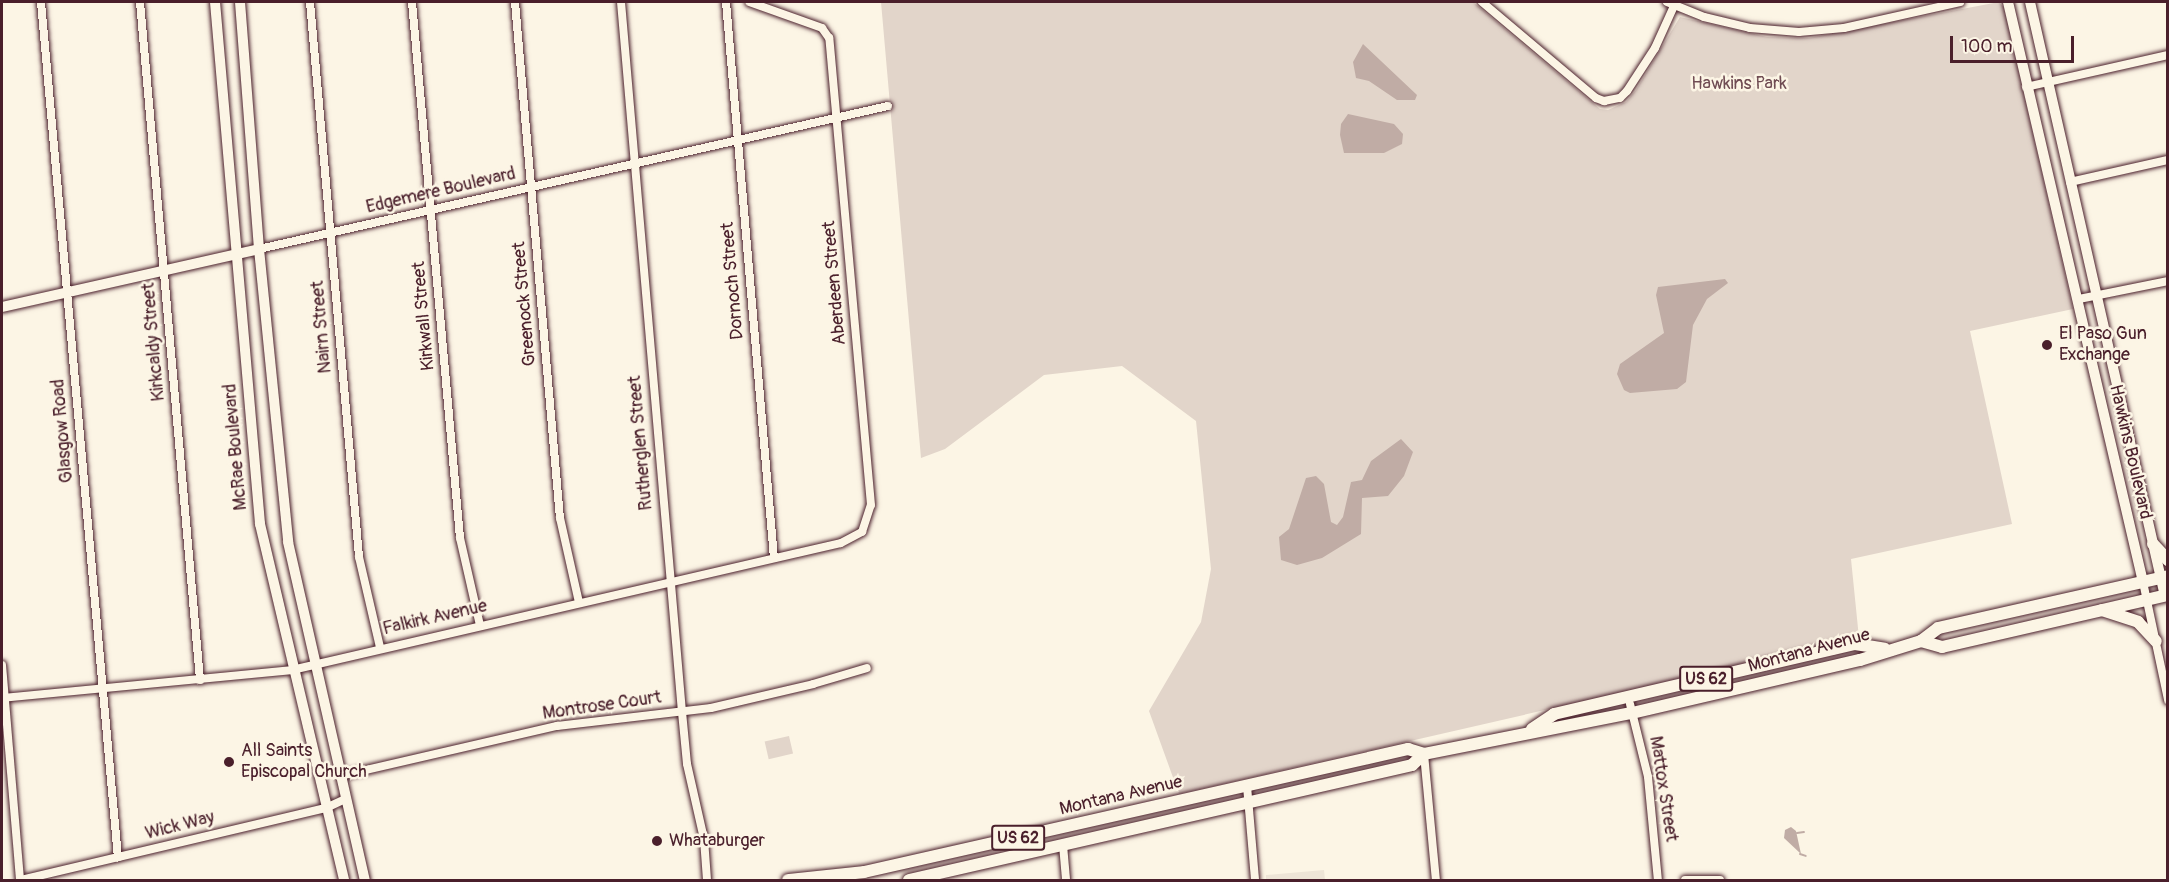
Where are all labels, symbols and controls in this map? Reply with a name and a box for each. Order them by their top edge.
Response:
scale bar [1953,24,2078,62]
text: 100 m [1961,35,2013,58]
park label: Hawkins Park [1691,73,1787,95]
street label: Edgemere Boulevard [364,163,518,219]
street label: Aberdeen Street [819,220,851,346]
street label: Dornoch Street [717,221,749,341]
street label: Greenock Street [509,241,541,367]
street label: Kirkwall Street [408,260,440,372]
street label: Nairn Street [307,280,337,374]
street label: Kirkcaldy Street [138,282,170,402]
place label: El Paso Gun Exchange [2059,324,2147,366]
marker: El Paso Gun Exchange [2040,338,2054,352]
street label: Rutherglen Street [624,375,658,511]
street label: Glasgow Road [48,378,78,484]
street label: McRae Boulevard [220,383,252,511]
street label: Hawkins Boulevard [2104,383,2156,521]
street label: Falkirk Avenue [381,596,489,640]
street label: Montana Avenue [1746,624,1872,678]
road number: US 62 [1679,666,1733,692]
street label: Montrose Court [541,687,663,725]
street label: Mattox Street [1644,735,1682,843]
place label: All Saints Episcopal Church [241,741,367,783]
marker: All Saints Episcopal Church [222,755,236,769]
street label: Montana Avenue [1058,771,1184,821]
street label: Wick Way [143,807,217,845]
road number: US 62 [991,825,1045,851]
place label: Whataburger [669,830,765,852]
marker: Whataburger [650,834,664,848]

